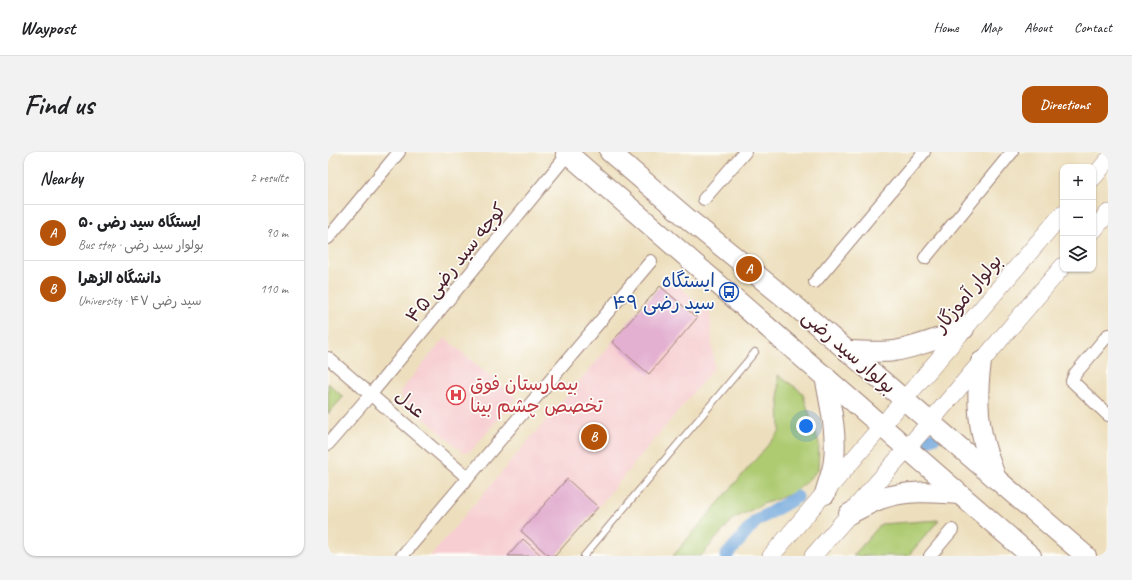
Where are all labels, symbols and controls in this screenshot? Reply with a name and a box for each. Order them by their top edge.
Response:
text: Waypost [20,16,75,40]
text: Home [933,19,959,36]
text: Map [981,19,1002,36]
text: About [1024,19,1052,36]
text: Contact [1074,19,1112,36]
button: Directions [1022,86,1108,123]
text: Find us [24,87,94,122]
map controls [1060,164,1096,272]
button: + [1060,164,1096,200]
text: Nearby [40,168,83,189]
text: 2 results [250,170,288,186]
street label: کوچه سید رضی ۴۵ [400,198,512,328]
button: − [1060,200,1096,236]
text: ایستگاه سید رضی ۵۰ [78,213,201,232]
text: A [50,225,56,241]
text: 90 m [266,225,288,241]
button: layers [1060,236,1096,272]
text: Bus stop · بولوار سید رضی [78,237,204,253]
street label: بولوار آموزگار [927,249,1007,338]
pin: A [736,254,762,284]
text: دانشگاه الزهرا [78,269,161,288]
place label: ایستگاه سید رضی ۴۹ [612,269,715,315]
text: B [50,281,56,297]
text: 110 m [260,281,288,297]
bus stop icon: ایستگاه سید رضی ۴۹ [718,281,740,303]
text: University · سید رضی ۴۷ [78,293,201,309]
street label: بولوار سید رضی [797,305,901,399]
place label: بیمارستان فوق تخصص چشم بینا [470,372,603,420]
street label: عدل [390,384,430,424]
hospital icon: بیمارستان فوق تخصص چشم بینا [445,384,467,406]
your location [796,416,816,436]
pin: B [581,422,607,452]

